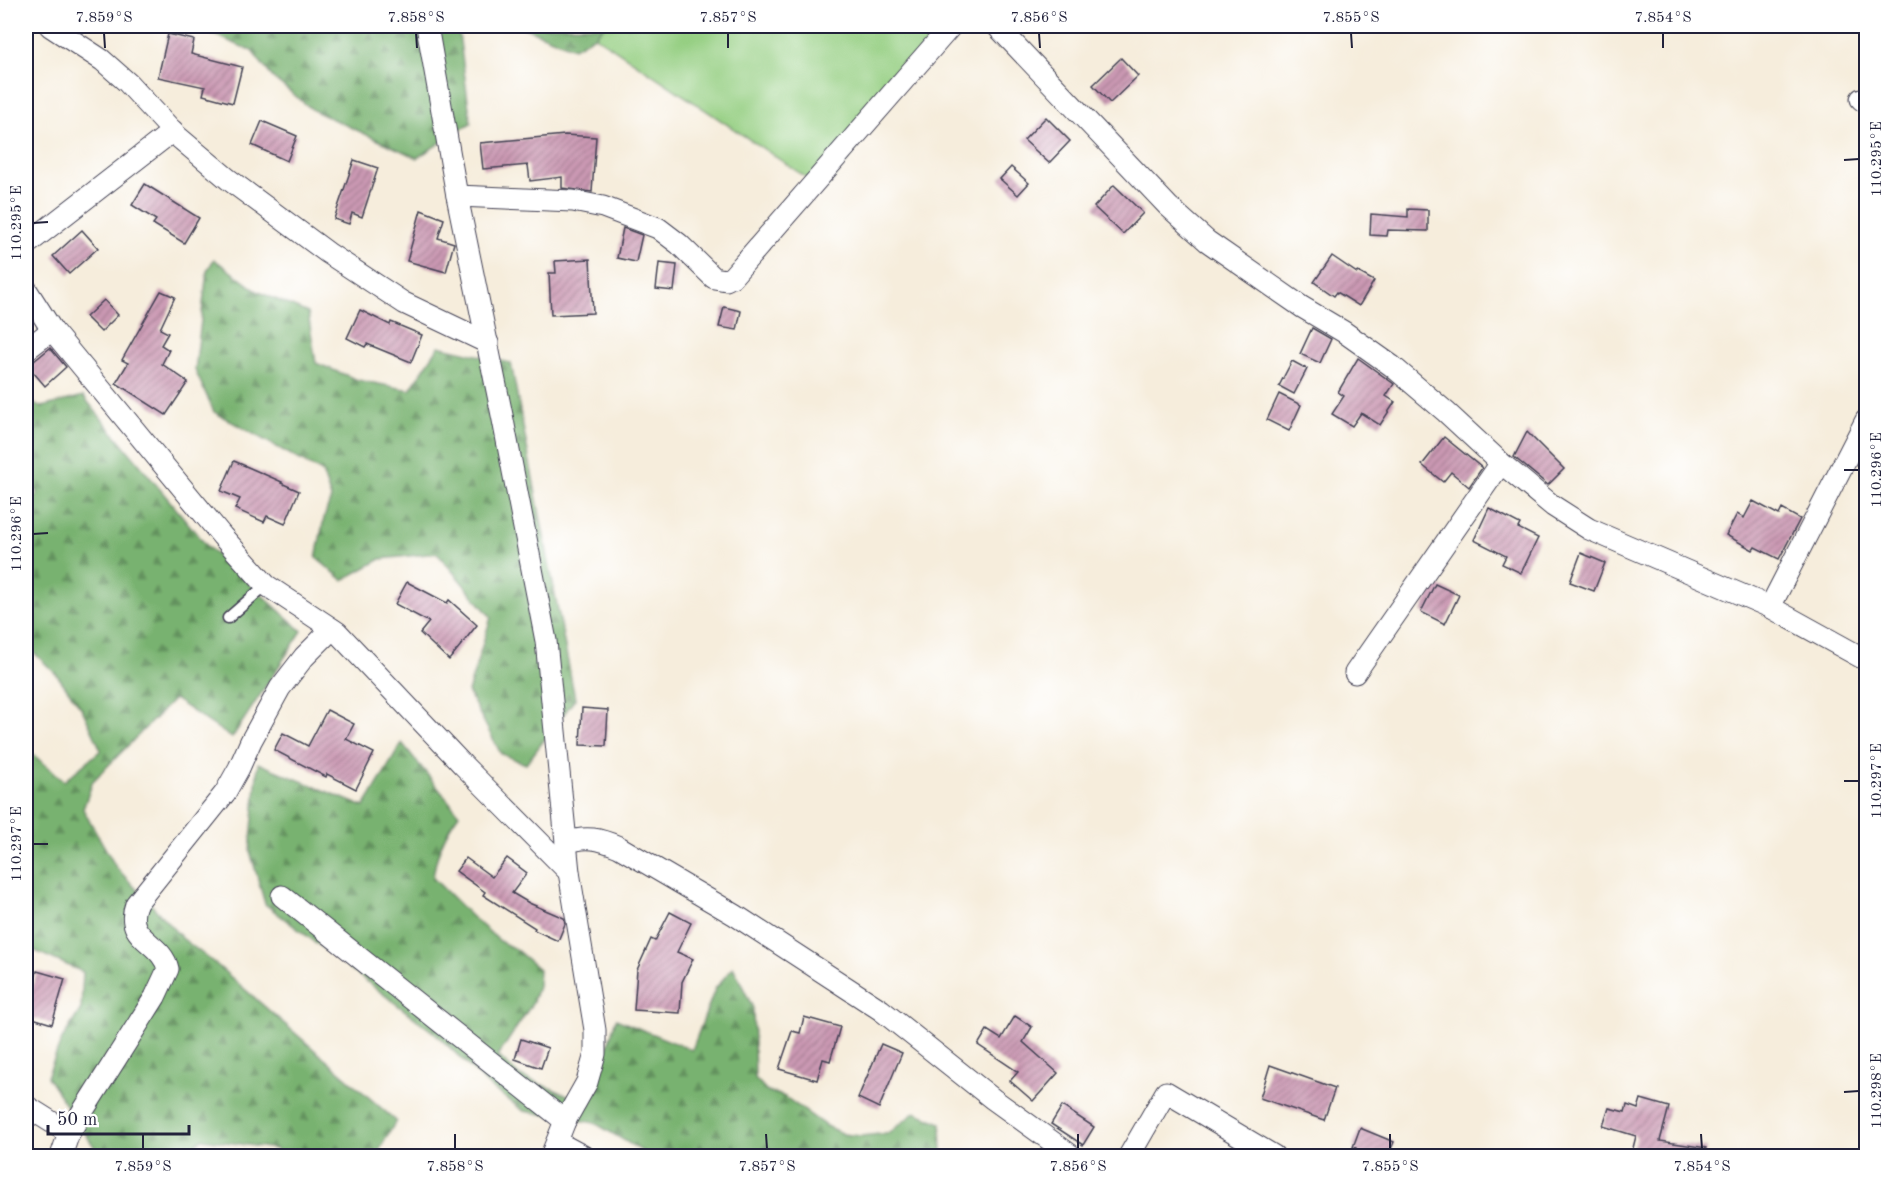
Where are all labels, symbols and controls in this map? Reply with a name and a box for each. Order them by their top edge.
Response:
text: 7.859°S [75,11,133,26]
text: 7.858°S [387,11,445,26]
text: 7.857°S [699,11,757,26]
text: 7.856°S [1010,11,1068,26]
text: 7.855°S [1322,11,1380,26]
text: 7.854°S [1634,11,1692,26]
text: 110.295°E [1870,121,1885,197]
text: 110.295°E [10,185,25,261]
text: 110.296°E [1870,432,1885,508]
text: 110.296°E [10,496,25,572]
text: 110.297°E [1870,743,1885,819]
text: 110.297°E [10,806,25,882]
text: 110.298°E [1870,1053,1885,1129]
scale bar [48,1098,189,1136]
text: 50 m [57,1111,97,1129]
text: 7.859°S [114,1160,172,1175]
text: 7.858°S [426,1160,484,1175]
text: 7.857°S [738,1160,796,1175]
text: 7.856°S [1049,1160,1107,1175]
text: 7.855°S [1361,1160,1419,1175]
text: 7.854°S [1673,1160,1731,1175]

